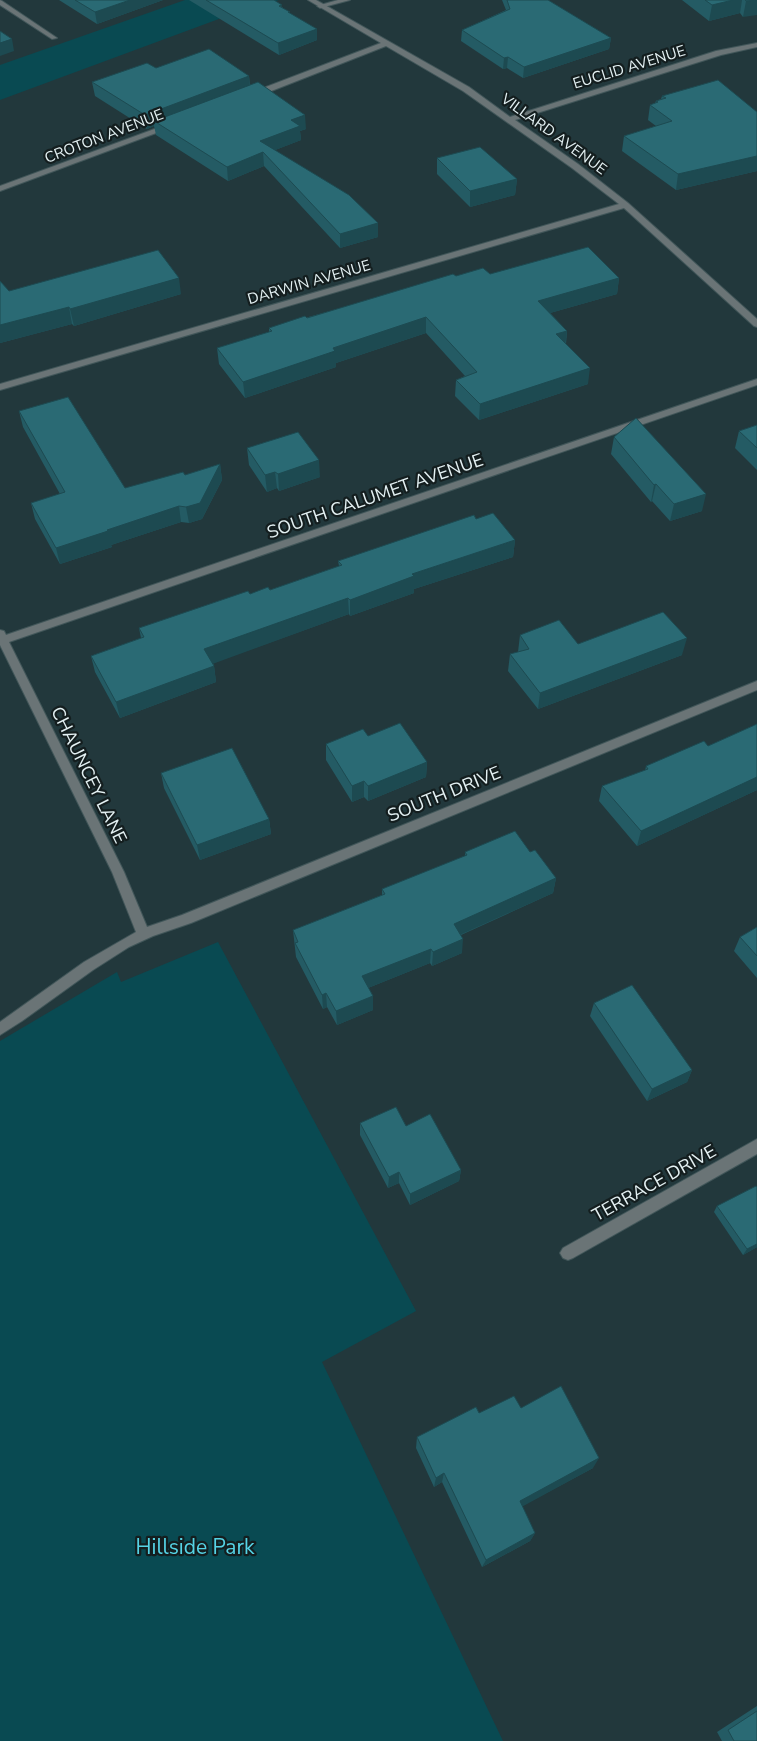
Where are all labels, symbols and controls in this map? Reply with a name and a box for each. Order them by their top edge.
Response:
street label: EUCLID AVENUE [570,40,688,94]
street label: VILLARD AVENUE [496,88,611,179]
street label: CROTON AVENUE [42,104,166,168]
street label: DARWIN AVENUE [245,255,373,309]
street label: SOUTH CALUMET AVENUE [264,448,486,544]
street label: CHAUNCEY LANE [45,703,133,847]
street label: SOUTH DRIVE [384,760,504,828]
street label: TERRACE DRIVE [588,1139,720,1227]
park label: Hillside Park [136,1533,255,1561]

